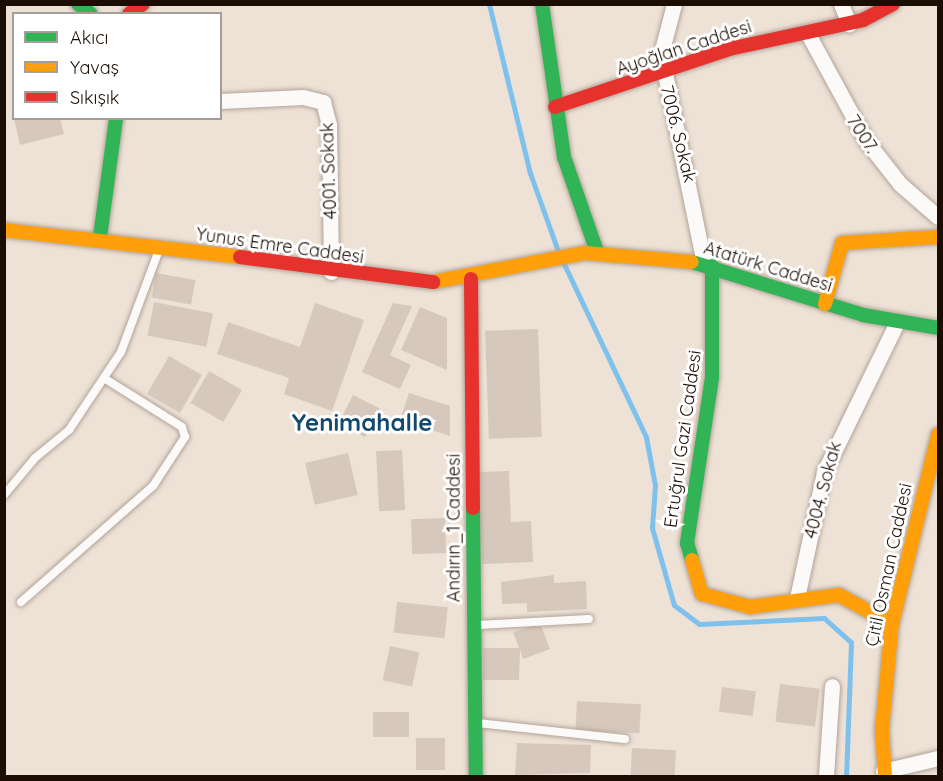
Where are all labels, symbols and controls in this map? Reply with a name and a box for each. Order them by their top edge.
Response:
legend [12,12,222,120]
street label: Ayoğlan Caddesi [614,16,754,80]
text: Akıcı [70,26,108,49]
text: Yavaş [70,56,119,79]
street label: 7006. Sokak [655,83,701,185]
text: Sıkışık [70,86,119,109]
street label: 7007. [842,111,882,157]
street label: 4001. Sokak [317,122,341,220]
street label: Yunus Emre Caddesi [195,224,365,268]
street label: Atatürk Caddesi [701,237,835,297]
street label: Ertuğrul Gazi Caddesi [660,349,706,529]
district label: Yenimahalle [292,409,432,437]
street label: 4004. Sokak [800,439,846,541]
street label: Andırın_1 Caddesi [443,454,465,602]
street label: Çitil Osman Caddesi [861,481,917,649]

